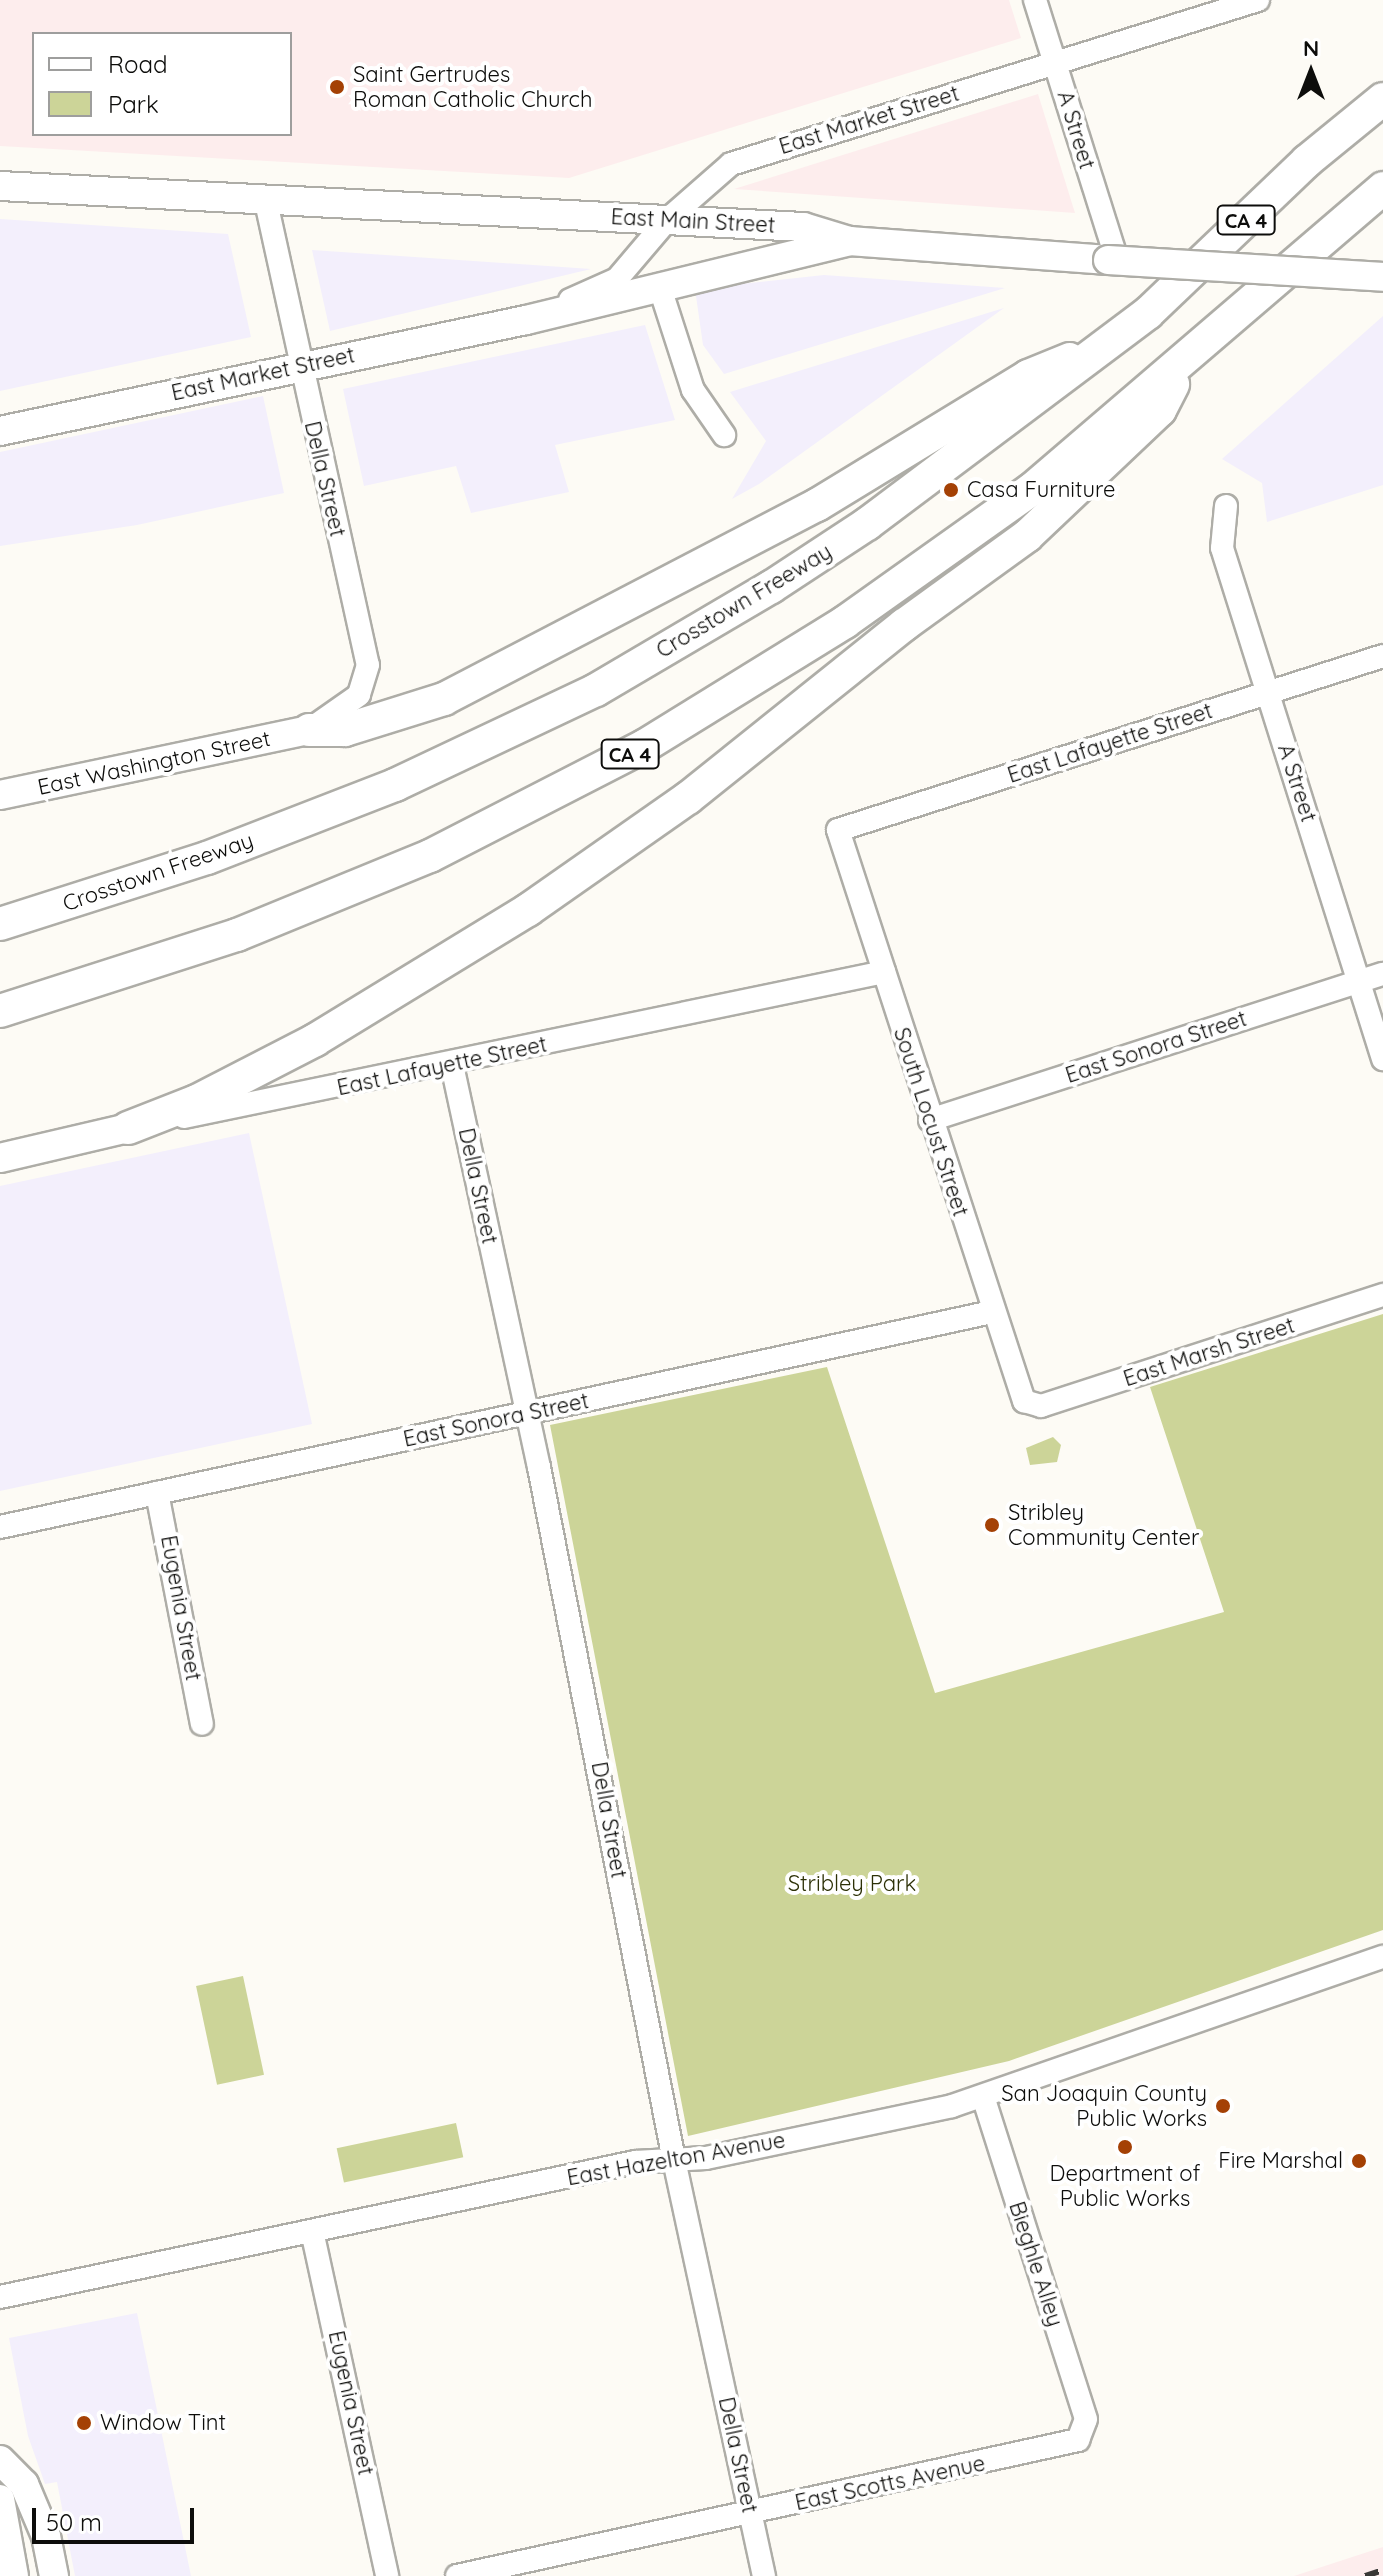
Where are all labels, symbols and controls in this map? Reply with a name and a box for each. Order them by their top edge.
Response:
legend [32,32,292,136]
north arrow [1271,32,1351,112]
text: N [1303,34,1319,62]
text: Road [108,49,168,79]
place label: Saint Gertrudes Roman Catholic Church [353,61,592,112]
marker: Saint Gertrudes Roman Catholic Church [328,78,346,96]
street label: East Market Street [776,80,962,160]
street label: A Street [1052,88,1100,172]
text: Park [108,89,159,119]
street label: East Main Street [610,204,776,238]
road number: CA 4 [1216,204,1276,236]
street label: East Market Street [169,342,357,406]
street label: Della Street [299,419,351,539]
place label: Casa Furniture [967,477,1115,503]
marker: Casa Furniture [942,481,960,499]
street label: Crosstown Freeway [652,538,836,664]
street label: East Lafayette Street [1004,697,1216,789]
street label: East Washington Street [35,725,273,801]
road number: CA 4 [600,738,660,770]
street label: A Street [1272,741,1322,825]
street label: Crosstown Freeway [59,827,257,917]
street label: East Sonora Street [1062,1005,1250,1089]
street label: South Locust Street [888,1024,974,1220]
street label: East Lafayette Street [335,1031,549,1101]
street label: Della Street [453,1126,503,1246]
street label: East Marsh Street [1120,1312,1298,1392]
street label: East Sonora Street [401,1387,591,1453]
place label: Stribley Community Center [1008,1499,1199,1550]
marker: Stribley Community Center [983,1516,1001,1534]
street label: Eugenia Street [155,1533,207,1683]
street label: Della Street [586,1760,632,1880]
park label: Stribley Park [788,1871,916,1897]
place label: San Joaquin County Public Works [1001,2080,1207,2132]
marker: San Joaquin County Public Works [1214,2097,1232,2115]
street label: East Hazelton Avenue [565,2127,787,2191]
marker: Department of Public Works [1116,2138,1134,2156]
place label: Fire Marshal [1218,2148,1343,2174]
marker: Fire Marshal [1350,2152,1368,2170]
place label: Department of Public Works [1050,2160,1200,2212]
street label: Bieghle Alley [1003,2198,1069,2330]
street label: Eugenia Street [323,2328,379,2478]
street label: Della Street [713,2395,763,2515]
place label: Window Tint [100,2410,226,2436]
marker: Window Tint [75,2414,93,2432]
street label: East Scotts Avenue [793,2450,987,2516]
scale bar [36,2492,198,2542]
text: 50 m [46,2507,102,2537]

